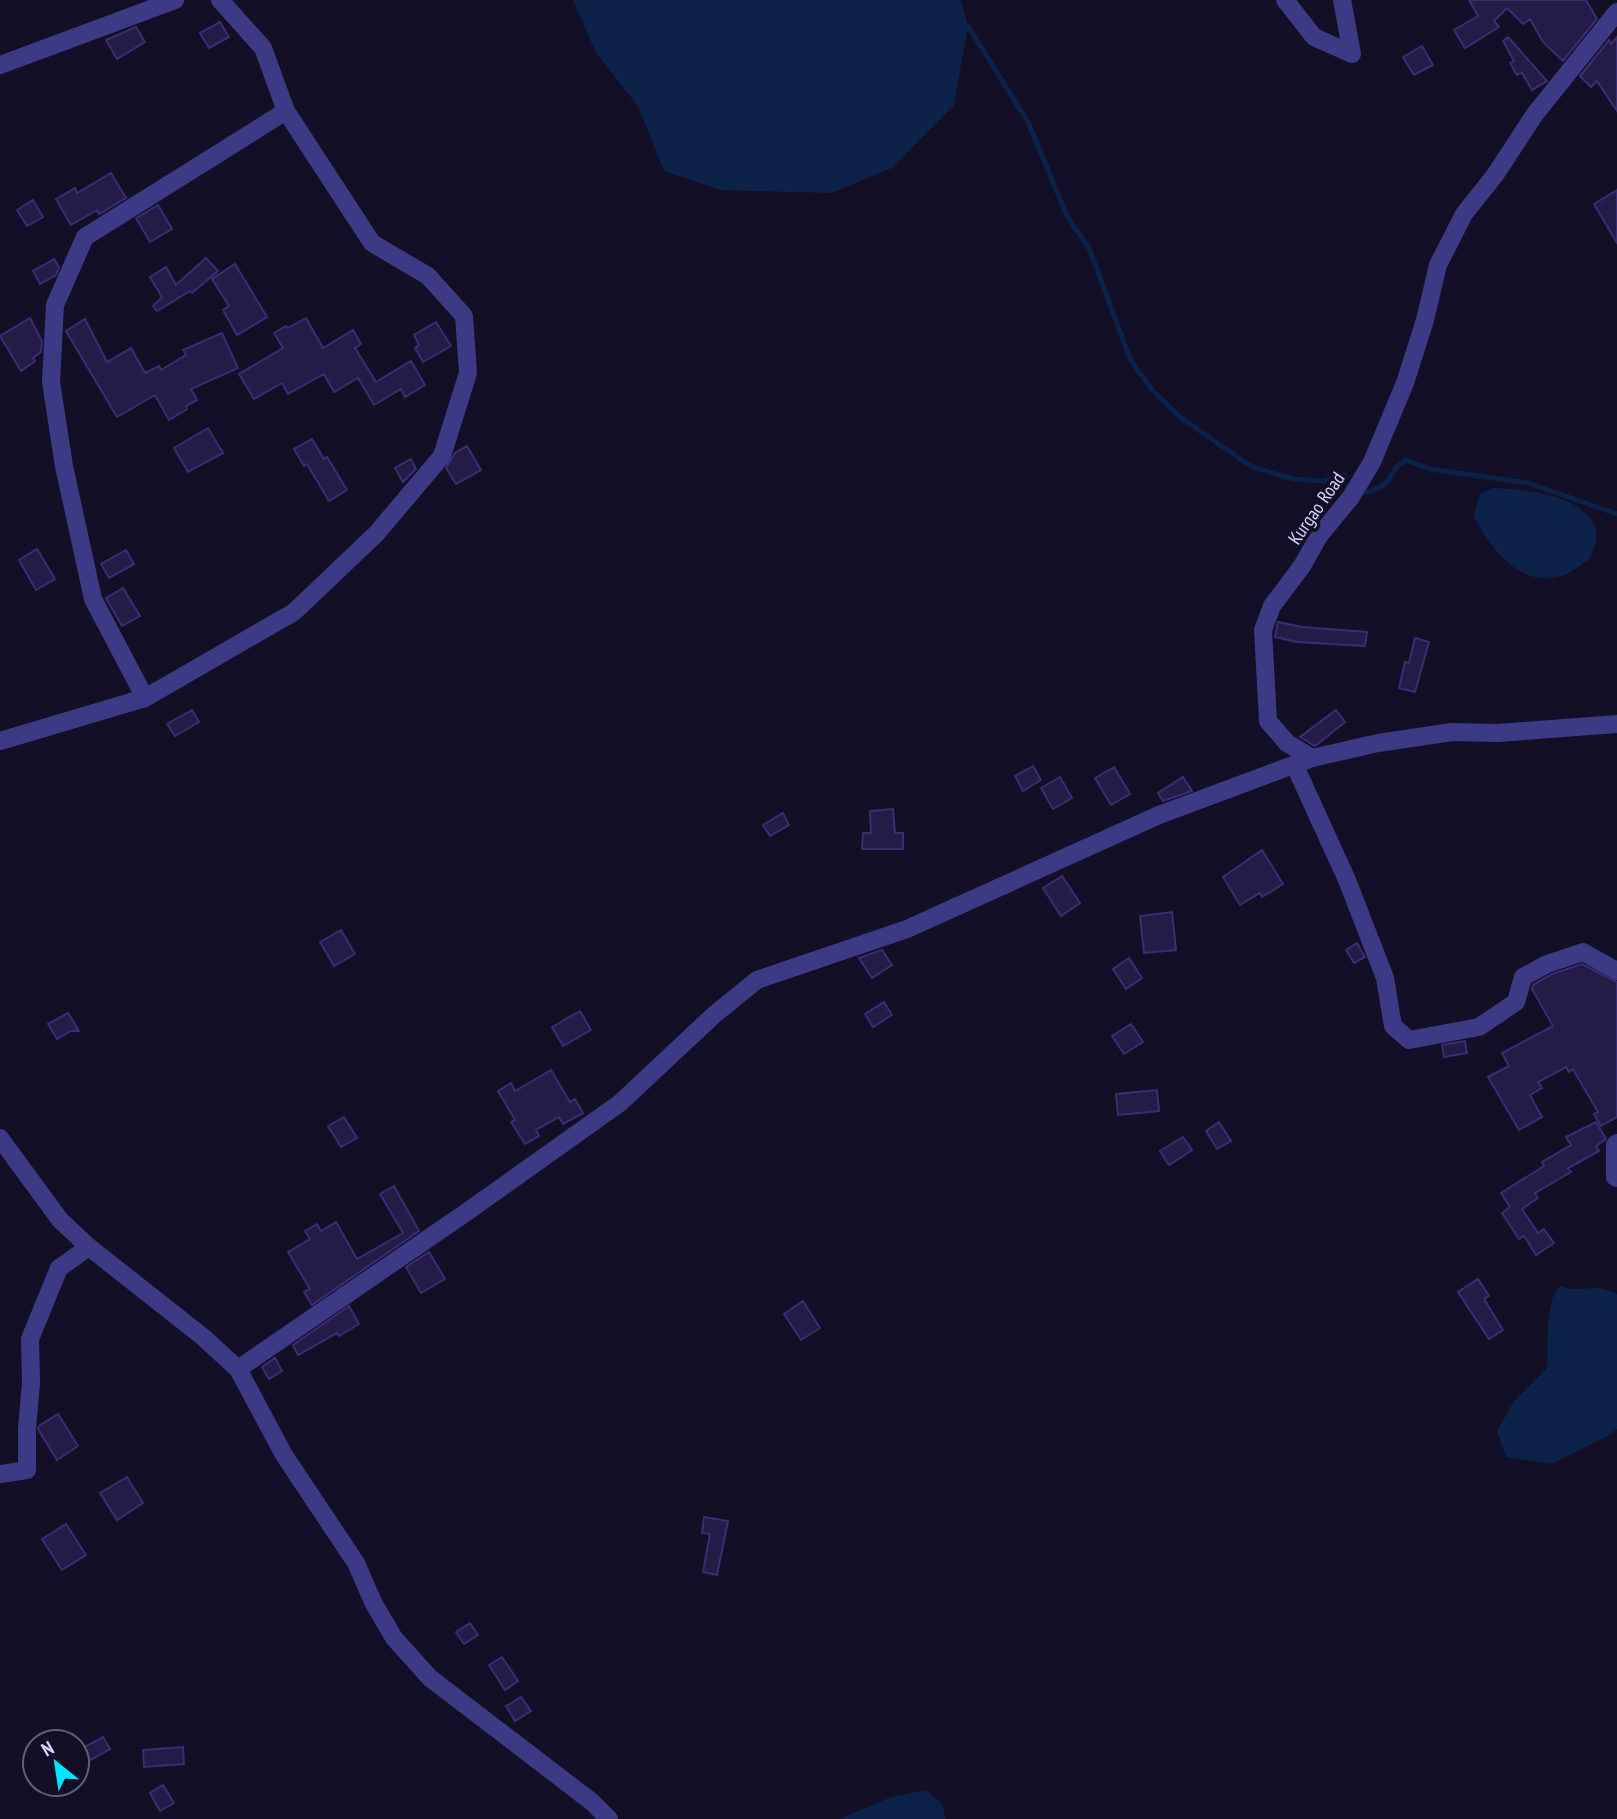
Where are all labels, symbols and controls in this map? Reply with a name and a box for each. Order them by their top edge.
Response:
street label: Kurgao Road [1282,467,1350,549]
north arrow [21,1728,91,1798]
text: N [37,1735,58,1761]

